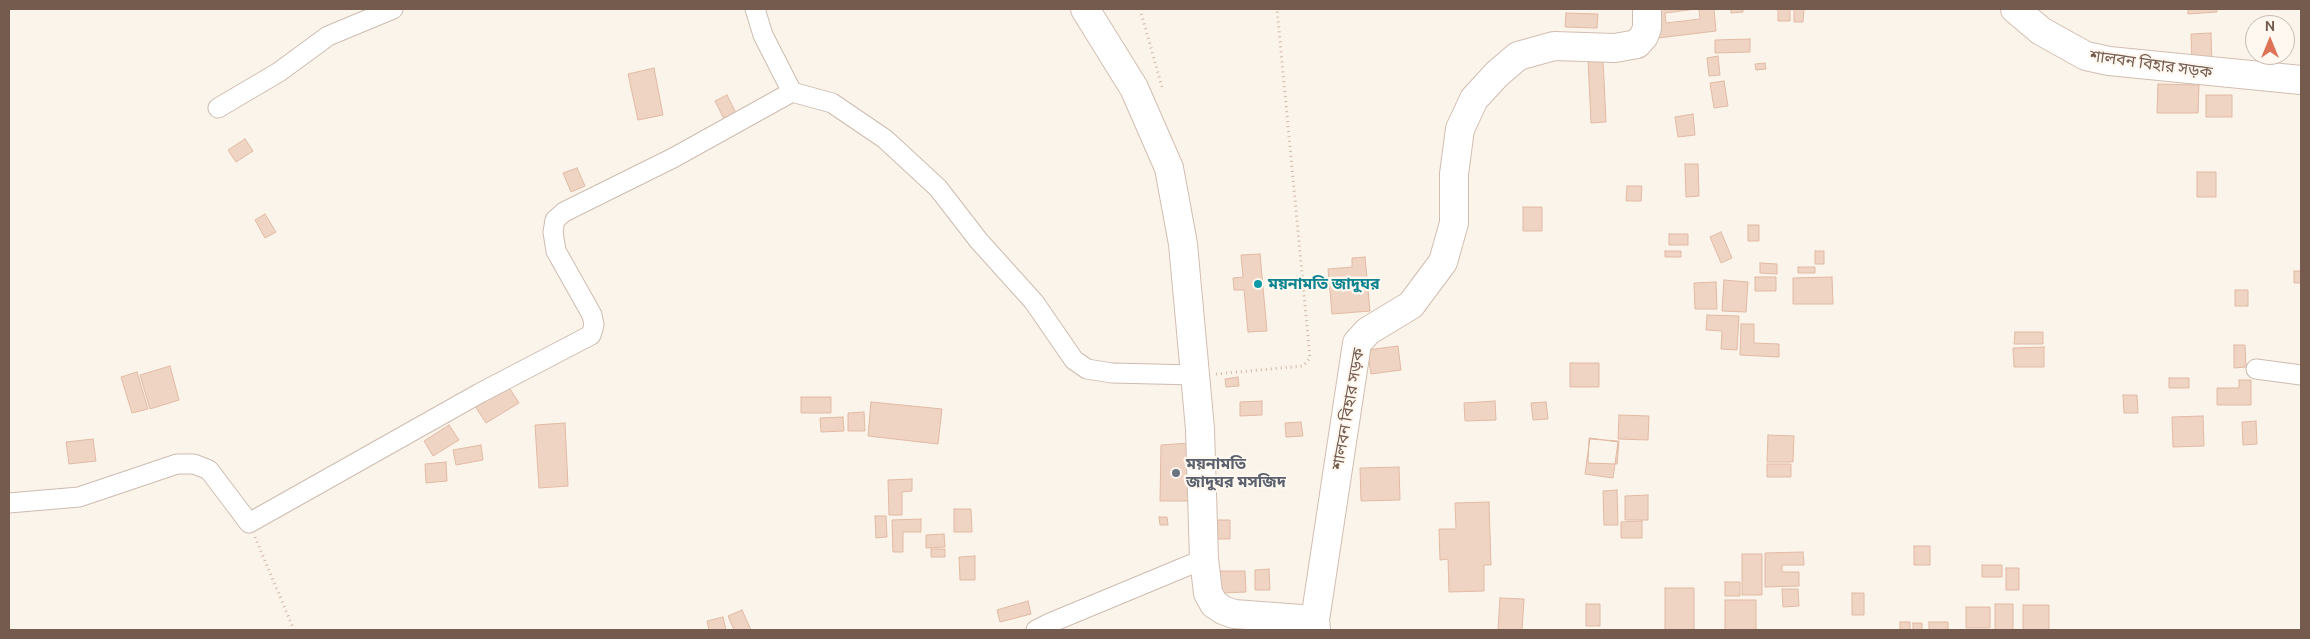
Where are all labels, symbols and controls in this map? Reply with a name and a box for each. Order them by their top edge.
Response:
north arrow [2245,15,2295,65]
text: N [2265,18,2275,34]
street label: শালবন বিহার সড়ক [2088,46,2214,82]
place label: ময়নামতি জাদুঘর [1268,274,1380,294]
marker: ময়নামতি জাদুঘর [1252,278,1264,290]
street label: শালবন বিহার সড়ক [1328,346,1368,472]
place label: ময়নামতি জাদুঘর মসজিদ [1186,454,1286,492]
marker: ময়নামতি জাদুঘর মসজিদ [1170,467,1182,479]

